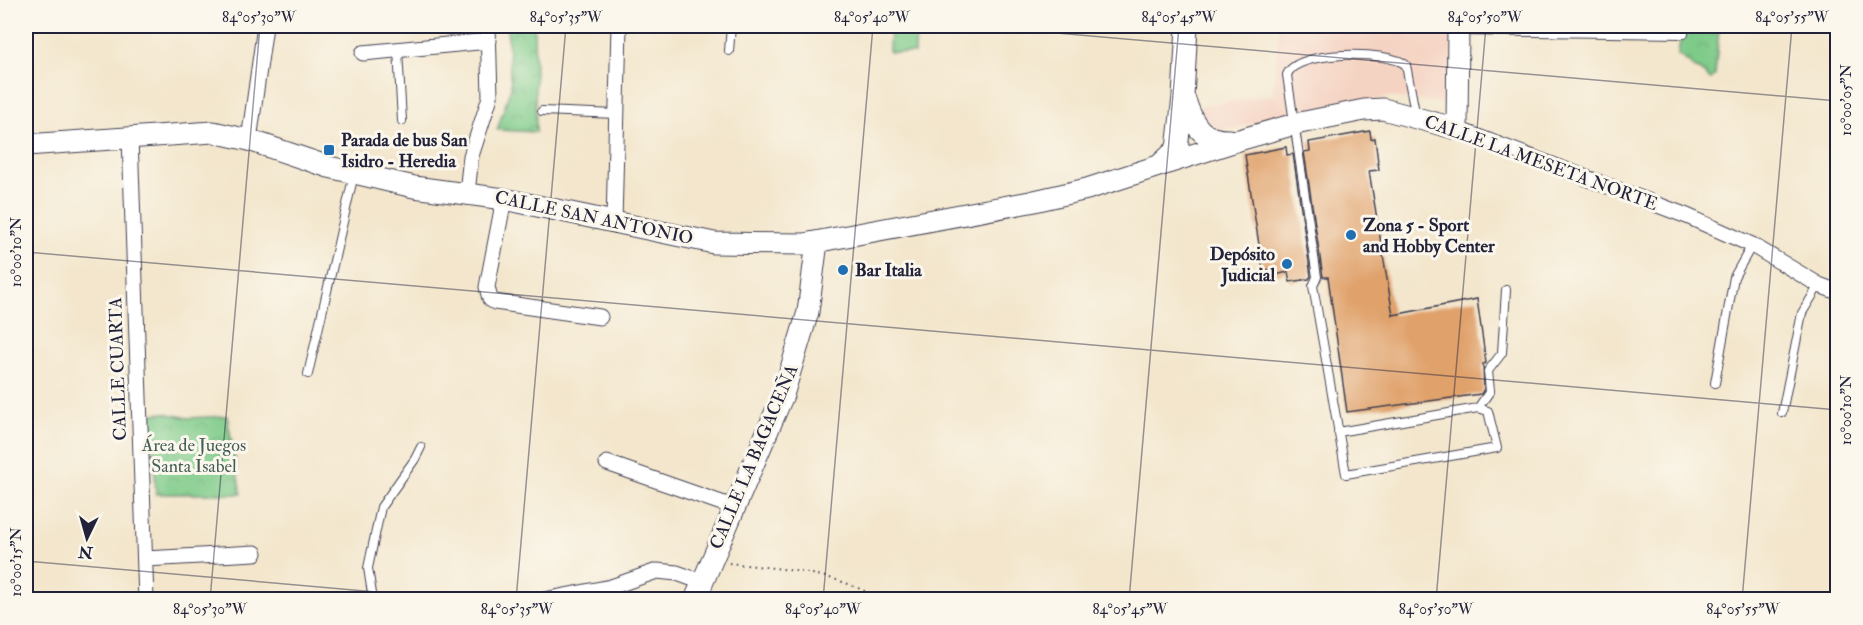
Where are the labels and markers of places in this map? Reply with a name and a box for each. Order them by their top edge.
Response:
place label: Parada de bus San Isidro - Heredia [341,129,468,173]
marker: Parada de bus San Isidro - Heredia [322,143,336,157]
place label: Zona 5 - Sport and Hobby Center [1363,214,1495,258]
marker: Zona 5 - Sport and Hobby Center [1344,228,1358,242]
place label: Depósito Judicial [1210,243,1275,287]
marker: Depósito Judicial [1280,257,1294,271]
place label: Bar Italia [855,259,922,282]
marker: Bar Italia [836,263,850,277]

